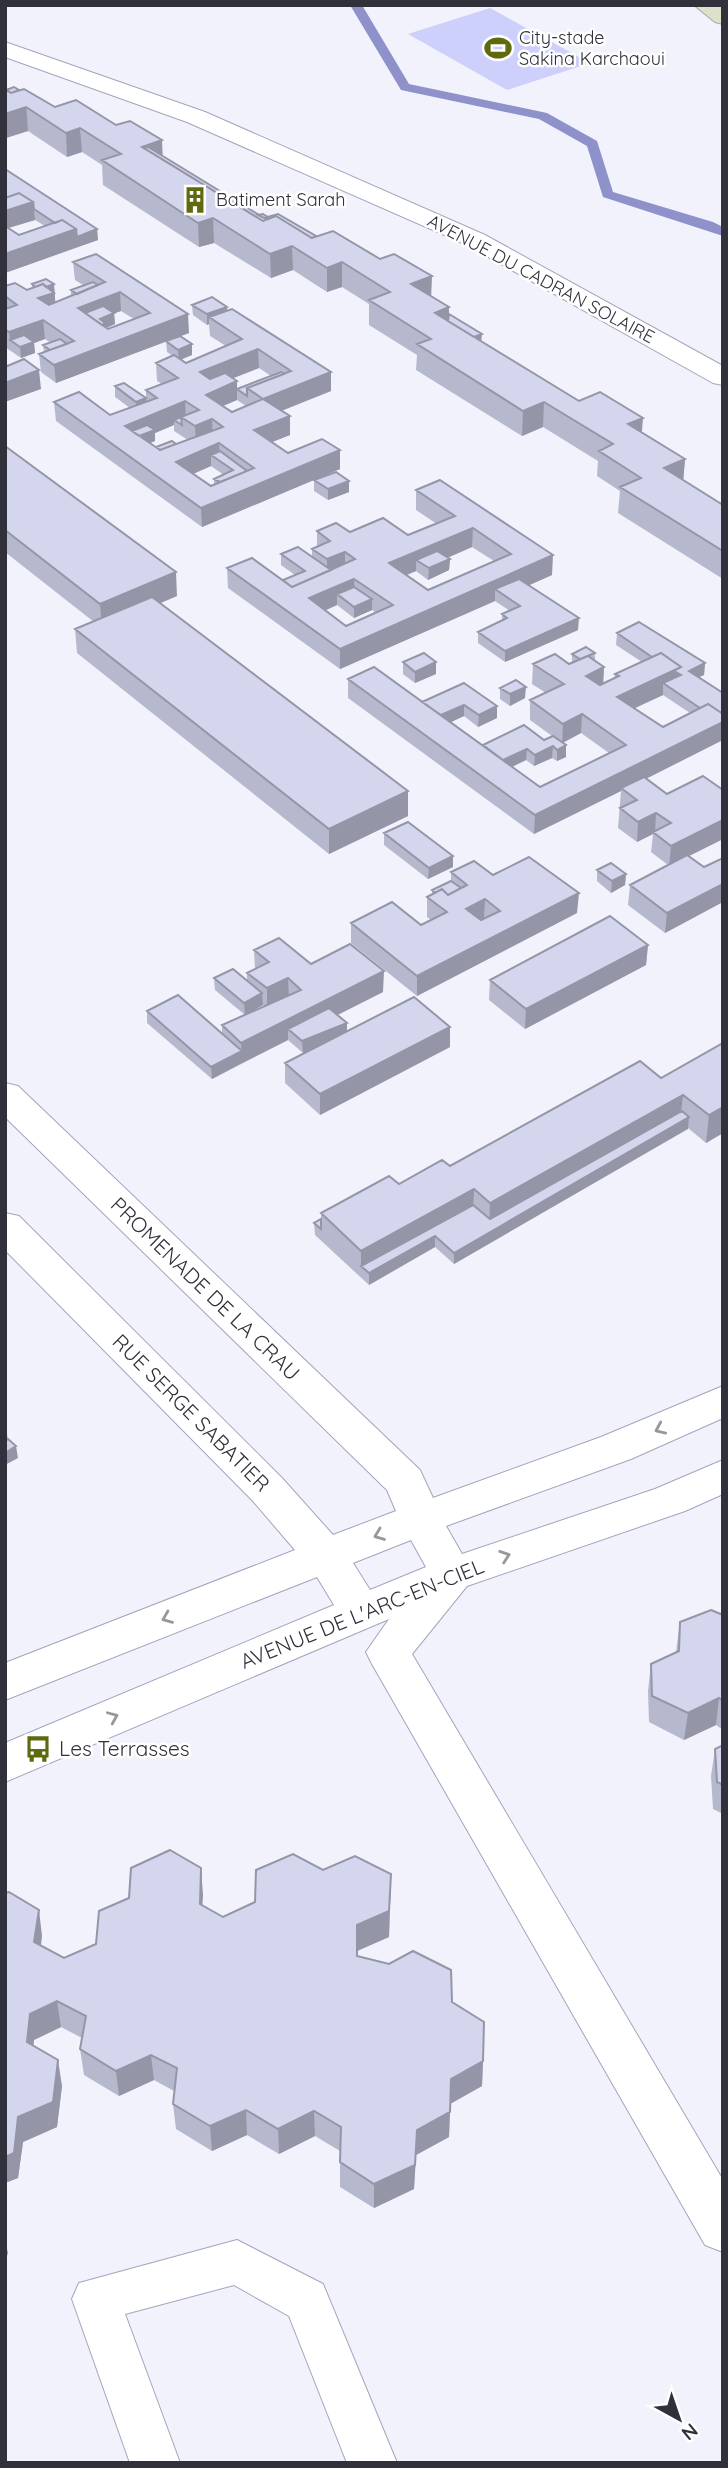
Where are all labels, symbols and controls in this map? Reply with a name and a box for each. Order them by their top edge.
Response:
place label: City-stade Sakina Karchaoui [519,26,665,70]
sports icon: City-stade Sakina Karchaoui [483,33,513,63]
building icon: Batiment Sarah [180,185,210,215]
place label: Batiment Sarah [216,188,345,211]
street label: AVENUE DU CADRAN SOLAIRE [424,209,659,348]
street label: PROMENADE DE LA CRAU [106,1191,306,1385]
street label: RUE SERGE SABATIER [108,1328,276,1496]
one-way arrow [655,1420,667,1434]
one-way arrow [373,1526,385,1540]
one-way arrow [498,1550,510,1564]
street label: AVENUE DE L'ARC-EN-CIEL [236,1552,487,1674]
one-way arrow [162,1610,174,1624]
one-way arrow [107,1712,119,1726]
bus stop icon: Les Terrasses [23,1734,53,1764]
place label: Les Terrasses [59,1735,190,1761]
north arrow [644,2384,714,2454]
text: N [677,2418,703,2446]

